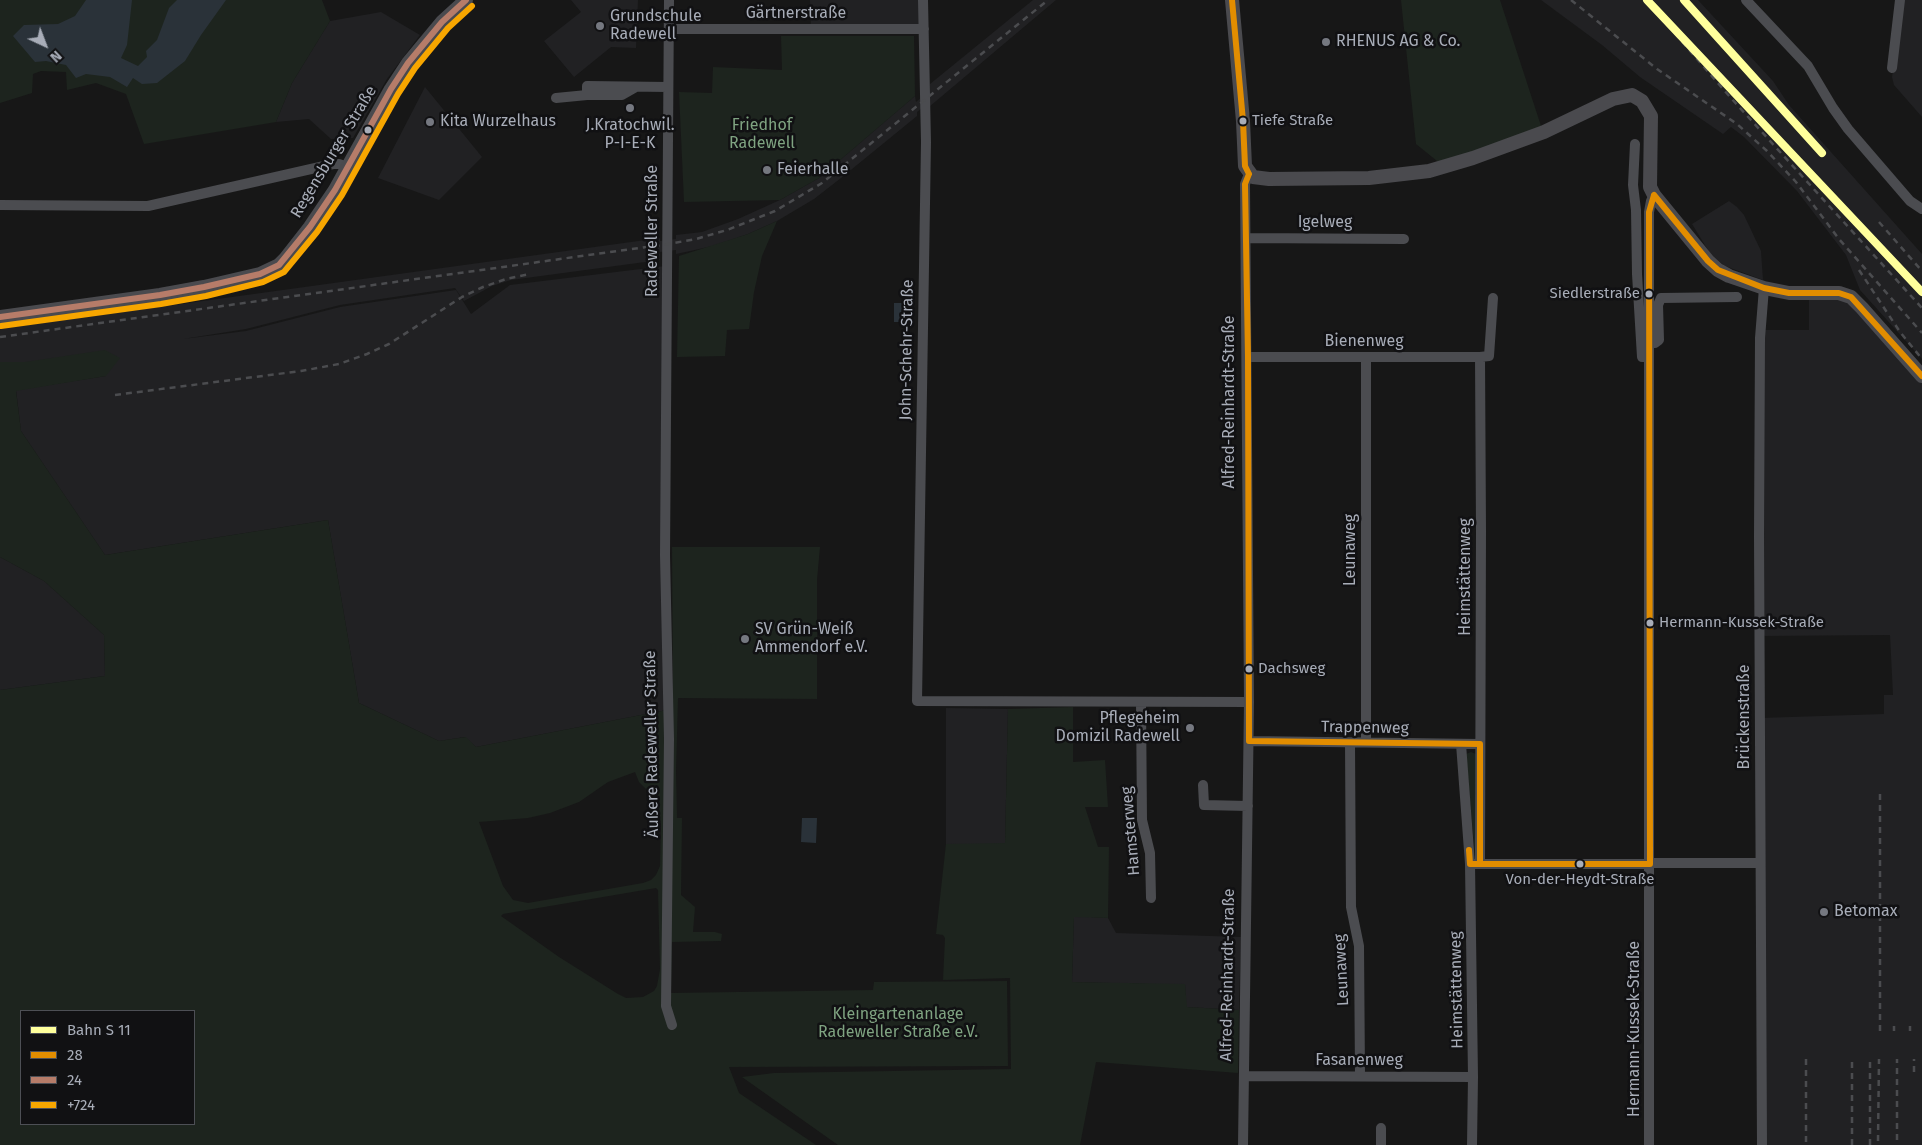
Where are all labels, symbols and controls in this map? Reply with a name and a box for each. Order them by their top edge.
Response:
street label: Gärtnerstraße [746,4,846,24]
place label: Grundschule Radewell [610,7,702,45]
north arrow [20,20,70,70]
marker: Grundschule Radewell [594,20,606,32]
place label: RHENUS AG & Co. [1336,32,1460,52]
marker: RHENUS AG & Co. [1320,36,1332,48]
text: N [46,47,65,66]
street label: Regensburger Straße [287,82,381,222]
marker: J.Kratochwil. P-I-E-K [624,102,636,114]
place label: Kita Wurzelhaus [440,112,556,132]
place label: Tiefe Straße [1252,112,1333,130]
marker: Kita Wurzelhaus [424,116,436,128]
place label: J.Kratochwil. P-I-E-K [586,116,674,154]
park label: Friedhof Radewell [729,116,795,154]
marker: Tiefe Straße [1238,116,1248,126]
unlabelled marker [363,125,373,135]
place label: Feierhalle [777,160,848,180]
marker: Feierhalle [761,164,773,176]
street label: Radeweller Straße [643,165,663,297]
street label: Igelweg [1298,213,1352,233]
street label: John-Schehr-Straße [896,279,918,421]
place label: Siedlerstraße [1549,285,1640,303]
marker: Siedlerstraße [1644,289,1654,299]
street label: Alfred-Reinhardt-Straße [1220,315,1240,489]
street label: Bienenweg [1325,332,1403,352]
street label: Leunaweg [1341,514,1361,586]
street label: Heimstättenweg [1456,518,1476,636]
place label: Hermann-Kussek-Straße [1659,614,1824,632]
marker: Hermann-Kussek-Straße [1645,618,1655,628]
place label: SV Grün-Weiß Ammendorf e.V. [755,620,868,658]
marker: SV Grün-Weiß Ammendorf e.V. [739,633,751,645]
street label: Äußere Radeweller Straße [641,650,663,838]
place label: Dachsweg [1258,660,1325,678]
marker: Dachsweg [1244,664,1254,674]
street label: Brückenstraße [1735,665,1755,769]
place label: Pflegeheim Domizil Radewell [1056,709,1180,747]
street label: Trappenweg [1321,718,1409,738]
marker: Pflegeheim Domizil Radewell [1184,722,1196,734]
street label: Hamsterweg [1118,785,1144,877]
marker: Von-der-Heydt-Straße [1575,859,1585,869]
place label: Von-der-Heydt-Straße [1506,871,1654,889]
street label: Alfred-Reinhardt-Straße [1217,888,1239,1062]
place label: Betomax [1834,902,1898,922]
marker: Betomax [1818,906,1830,918]
street label: Heimstättenweg [1446,931,1468,1049]
street label: Leunaweg [1331,933,1353,1007]
street label: Hermann-Kussek-Straße [1625,941,1645,1117]
park label: Kleingartenanlage Radeweller Straße e.V. [818,1005,978,1043]
legend [20,1010,195,1125]
text: Bahn S 11 [67,1021,131,1039]
text: 28 [67,1046,83,1064]
street label: Fasanenweg [1315,1051,1403,1071]
text: 24 [67,1071,82,1089]
text: +724 [67,1096,95,1114]

